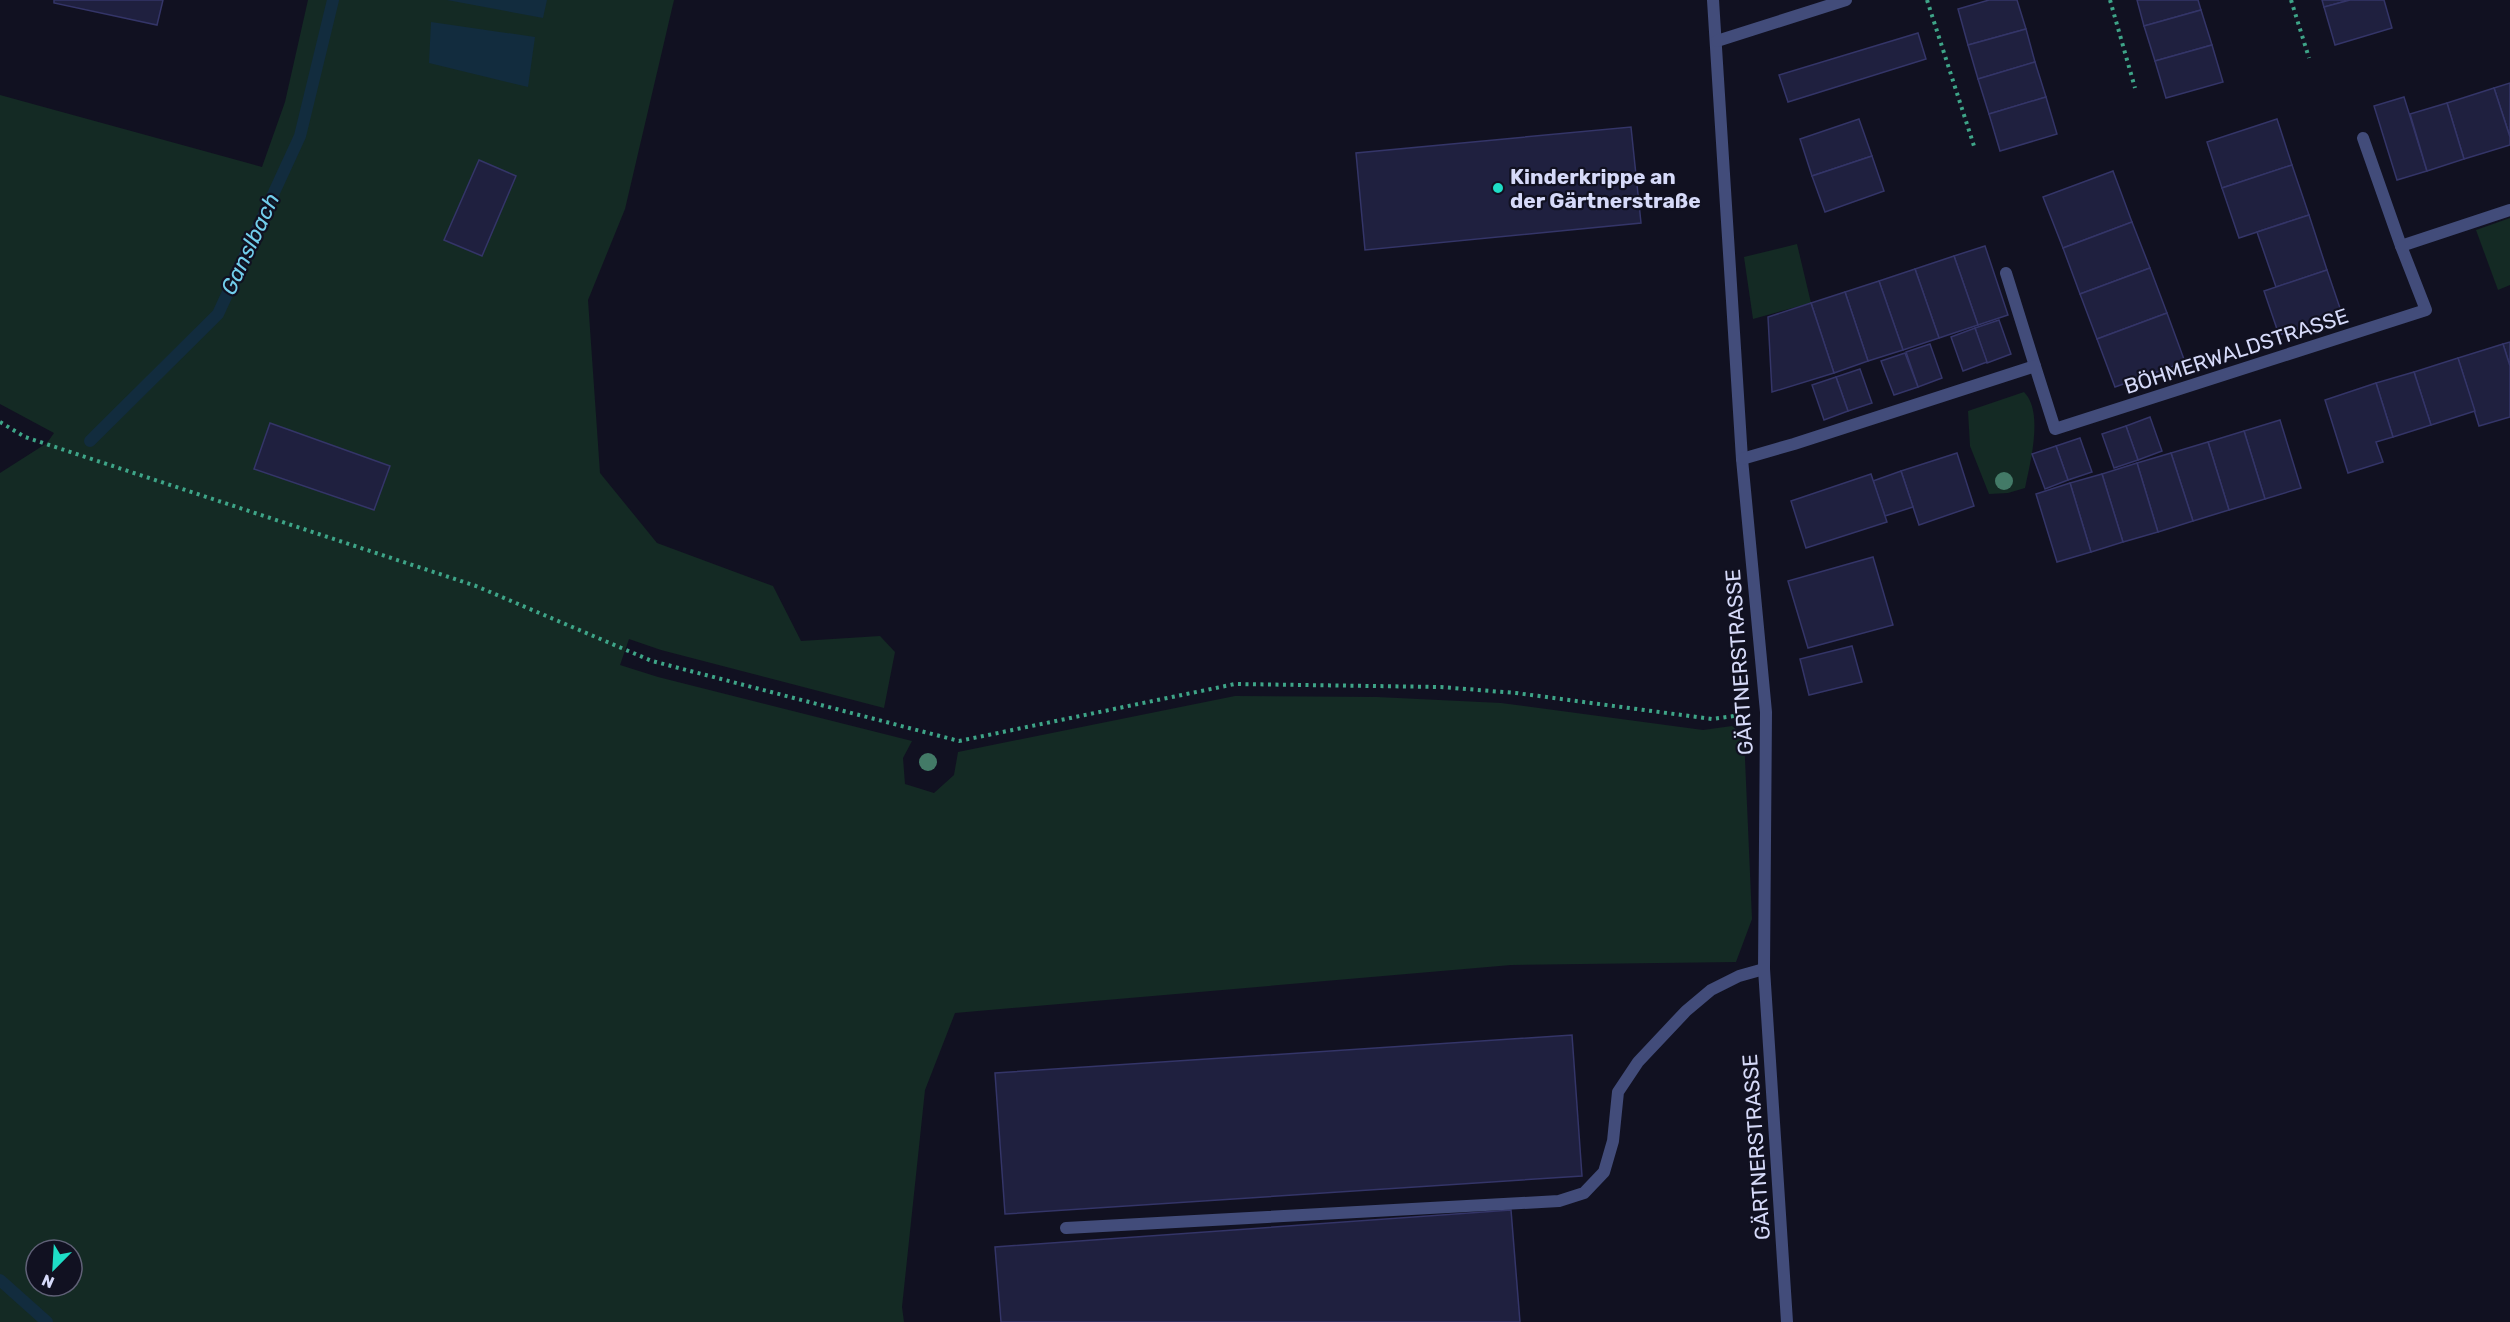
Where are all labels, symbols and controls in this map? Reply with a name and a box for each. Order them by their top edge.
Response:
place label: Kinderkrippe an der Gärtnerstraße [1510,164,1701,213]
marker: Kinderkrippe an der Gärtnerstraße [1491,181,1505,195]
water label: Ganslbach [215,189,285,299]
street label: BÖHMERWALDSTRASSE [2121,303,2351,399]
street label: GÄRTNERSTRASSE [1720,568,1758,756]
street label: GÄRTNERSTRASSE [1737,1053,1775,1241]
north arrow [24,1238,84,1298]
text: N [39,1270,57,1292]

